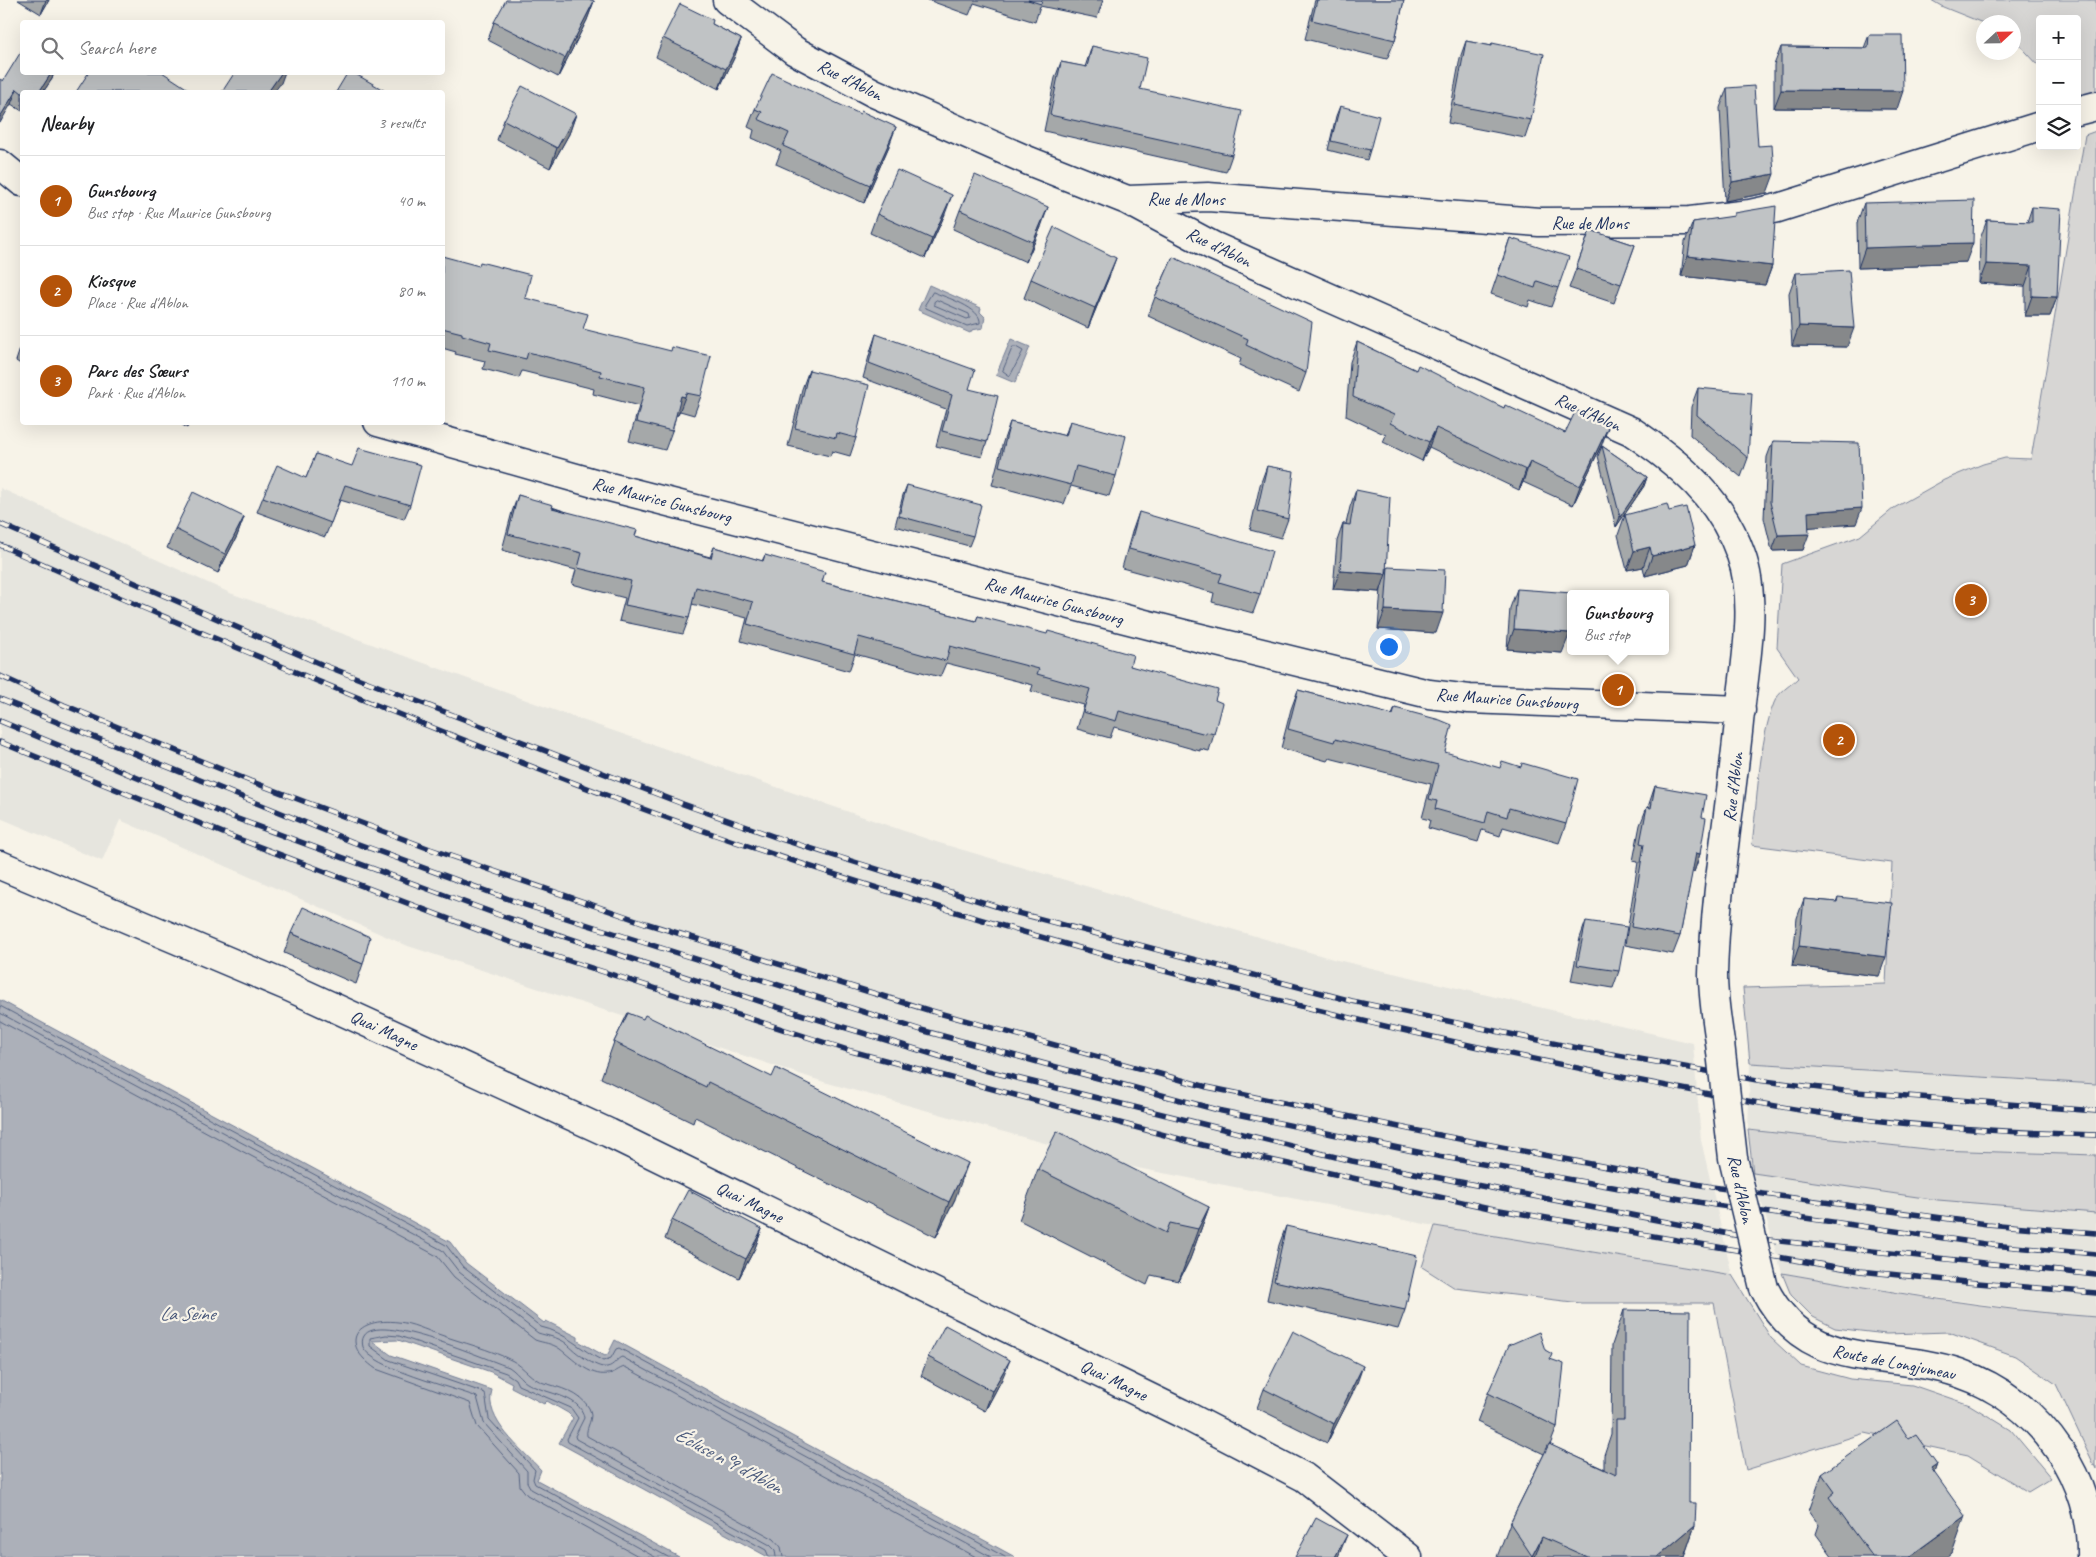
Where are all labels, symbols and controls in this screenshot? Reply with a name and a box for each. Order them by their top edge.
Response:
north arrow [1976,15,2021,60]
map controls [2036,15,2081,150]
button: + [2036,15,2081,60]
search box [20,20,445,75]
icon: search [38,34,66,62]
text: Search here [78,36,155,60]
street label: Rue d'Ablon [814,54,887,106]
button: − [2036,60,2081,105]
button: layers [2036,105,2081,150]
text: Nearby [40,110,93,136]
text: 3 results [378,113,425,133]
text: Gunsbourg [87,179,155,203]
street label: Rue de Mons [1148,188,1226,210]
text: 1 [52,191,60,211]
text: 40 m [398,191,425,211]
text: Bus stop · Rue Maurice Gunsbourg [87,203,271,223]
street label: Rue de Mons [1552,212,1630,234]
street label: Rue d'Ablon [1183,222,1256,273]
text: Kiosque [87,269,135,293]
text: 2 [52,281,60,301]
text: 80 m [398,281,425,301]
text: Place · Rue d'Ablon [87,293,188,313]
text: Parc des Sœurs [87,359,187,383]
text: 3 [52,371,60,391]
text: 110 m [391,371,425,391]
text: Park · Rue d'Ablon [87,383,185,403]
street label: Rue d'Ablon [1552,388,1625,437]
street label: Rue Maurice Gunsbourg [590,472,735,528]
street label: Rue Maurice Gunsbourg [982,572,1127,631]
pin: 3 [1955,581,1987,619]
popup [1567,590,1669,655]
text: Gunsbourg [1584,601,1652,625]
text: Bus stop [1584,625,1630,645]
your location [1376,634,1402,660]
pin: 1 [1602,671,1634,709]
street label: Rue Maurice Gunsbourg [1435,683,1581,715]
pin: 2 [1823,721,1855,759]
street label: Rue d'Ablon [1718,750,1748,823]
street label: Quai Magne [347,1005,422,1056]
street label: Rue d'Ablon [1723,1153,1759,1226]
street label: Quai Magne [713,1176,788,1228]
water label: La Seine [160,1302,217,1326]
street label: Route de Longjumeau [1831,1339,1959,1385]
street label: Quai Magne [1077,1354,1152,1406]
water label: Écluse n°9 d'Ablon [671,1423,788,1500]

